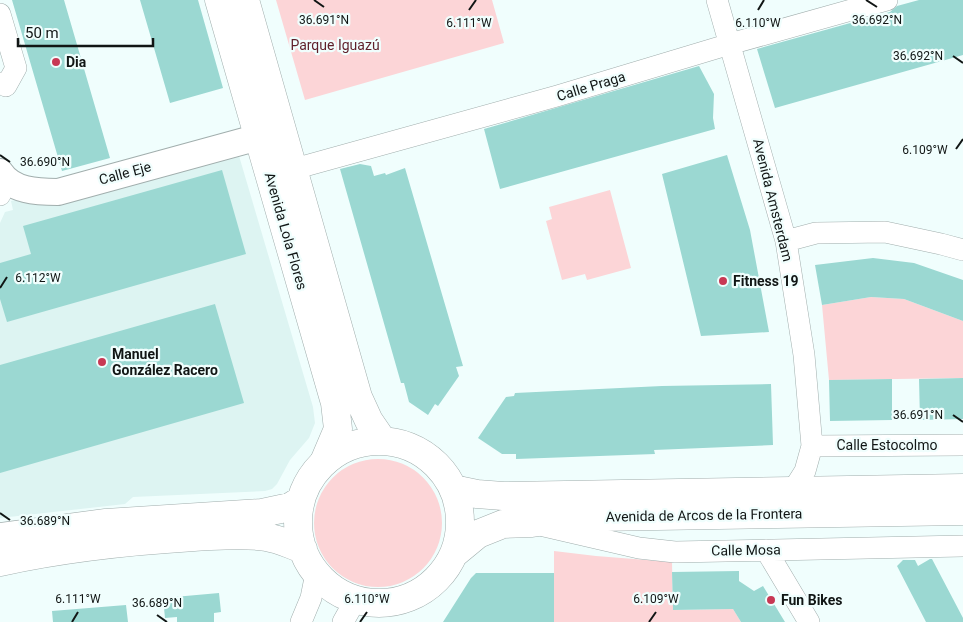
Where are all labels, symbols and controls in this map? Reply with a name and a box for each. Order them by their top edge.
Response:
text: 36.691°N [299,13,349,27]
text: 36.692°N [852,13,902,27]
scale bar [18,15,152,47]
text: 6.111°W [446,16,492,30]
text: 6.110°W [735,16,781,30]
text: 50 m [25,24,59,42]
park label: Parque Iguazú [290,37,380,53]
text: 36.692°N [893,49,943,63]
place label: Dia [66,54,87,70]
marker: Dia [50,56,62,68]
street label: Calle Praga [555,68,627,104]
street label: Avenida Amsterdam [750,137,796,263]
text: 6.109°W [902,143,948,157]
text: 36.690°N [20,155,70,169]
street label: Calle Eje [97,158,153,188]
street label: Avenida Lola Flores [262,170,310,292]
text: 6.112°W [15,271,61,285]
place label: Fitness 19 [733,273,798,289]
marker: Fitness 19 [717,275,729,287]
place label: Manuel González Racero [112,346,218,378]
marker: Manuel González Racero [96,356,108,368]
text: 36.691°N [893,408,943,422]
street label: Calle Estocolmo [836,437,938,453]
street label: Avenida de Arcos de la Frontera [605,505,803,525]
text: 36.689°N [20,514,70,528]
street label: Calle Mosa [711,541,781,559]
text: 6.111°W [55,592,101,606]
text: 6.110°W [344,592,390,606]
text: 6.109°W [633,592,679,606]
place label: Fun Bikes [781,592,842,608]
marker: Fun Bikes [765,594,777,606]
text: 36.689°N [132,596,182,610]

